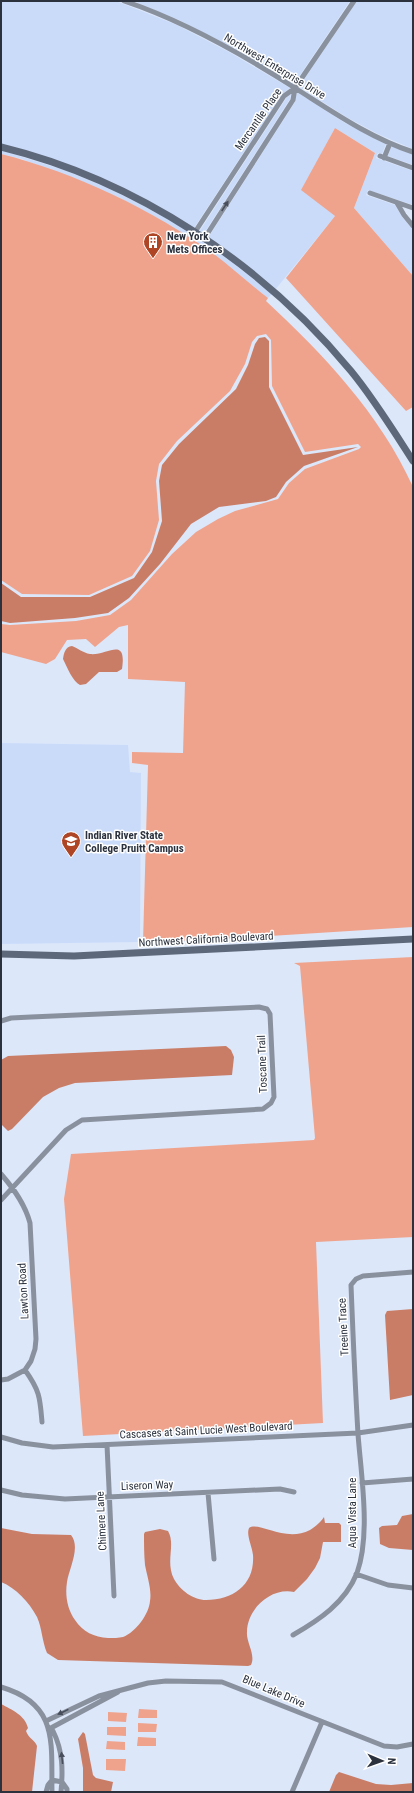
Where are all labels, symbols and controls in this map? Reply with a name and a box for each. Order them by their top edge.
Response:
street label: Northwest Enterprise Drive [222,31,328,102]
street label: Mercantile Place [232,86,285,153]
one-way arrow [221,201,229,211]
place label: New York Mets Offices [167,230,222,256]
building icon: New York Mets Offices [142,231,164,259]
place label: Indian River State College Pruitt Campus [85,829,184,855]
school or university icon: Indian River State College Pruitt Campus [60,830,82,858]
street label: Northwest California Boulevard [138,929,274,950]
street label: Toscane Trail [255,1035,270,1093]
street label: Lawton Road [16,1263,31,1319]
street label: Treeine Trace [335,1298,352,1356]
street label: Cascases at Saint Lucie West Boulevard [119,1419,293,1442]
street label: Liseron Way [121,1478,174,1493]
street label: Aqua Vista Lane [346,1478,359,1548]
street label: Chimere Lane [93,1491,110,1551]
street label: Blue Lake Drive [241,1672,307,1710]
one-way arrow [57,1709,69,1716]
north arrow [362,1741,402,1781]
one-way arrow [58,1752,65,1765]
text: N [385,1758,398,1765]

